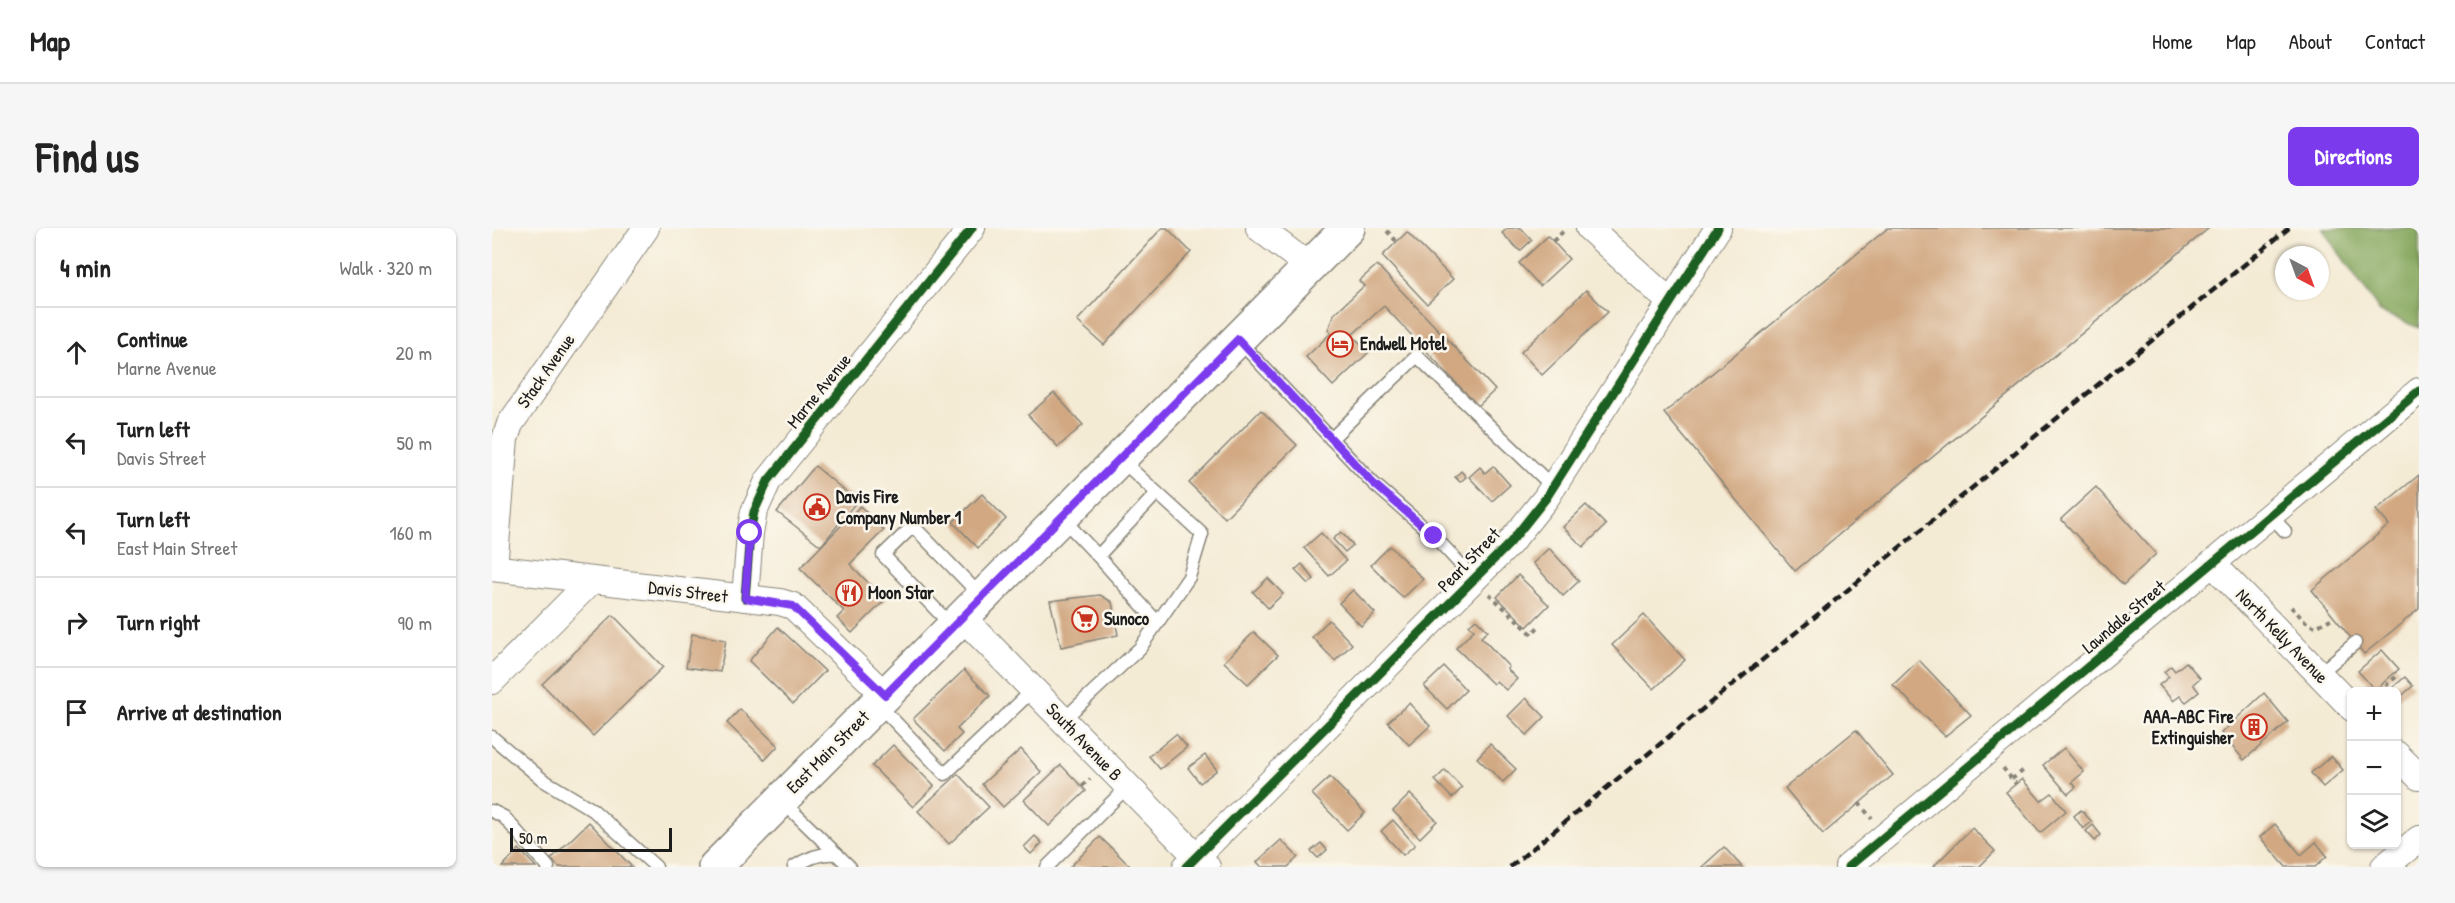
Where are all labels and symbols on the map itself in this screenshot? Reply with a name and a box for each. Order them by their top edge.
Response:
north arrow [2275,246,2329,300]
street label: Stack Avenue [511,328,580,413]
hotel icon: Endwell Motel [1325,329,1355,359]
place label: Endwell Motel [1360,331,1448,356]
street label: Marne Avenue [781,348,857,433]
place label: Davis Fire Company Number 1 [836,484,962,531]
public building icon: Davis Fire Company Number 1 [802,492,832,522]
route start [736,519,762,545]
street label: Pearl Street [1432,521,1506,597]
route end [1420,522,1446,548]
street label: Davis Street [647,574,730,609]
street label: Lawndale Street [2076,574,2172,659]
restaurant icon: Moon Star [834,578,864,608]
place label: Moon Star [868,580,934,605]
street label: North Kelly Avenue [2231,583,2334,689]
supermarket icon: Sunoco [1070,604,1100,634]
place label: Sunoco [1104,606,1150,631]
street label: South Avenue B [1041,697,1128,786]
street label: East Main Street [781,704,875,799]
place label: AAA-ABC Fire Extinguisher [2144,704,2235,751]
building icon: AAA-ABC Fire Extinguisher [2239,712,2269,742]
scale bar [510,825,672,852]

